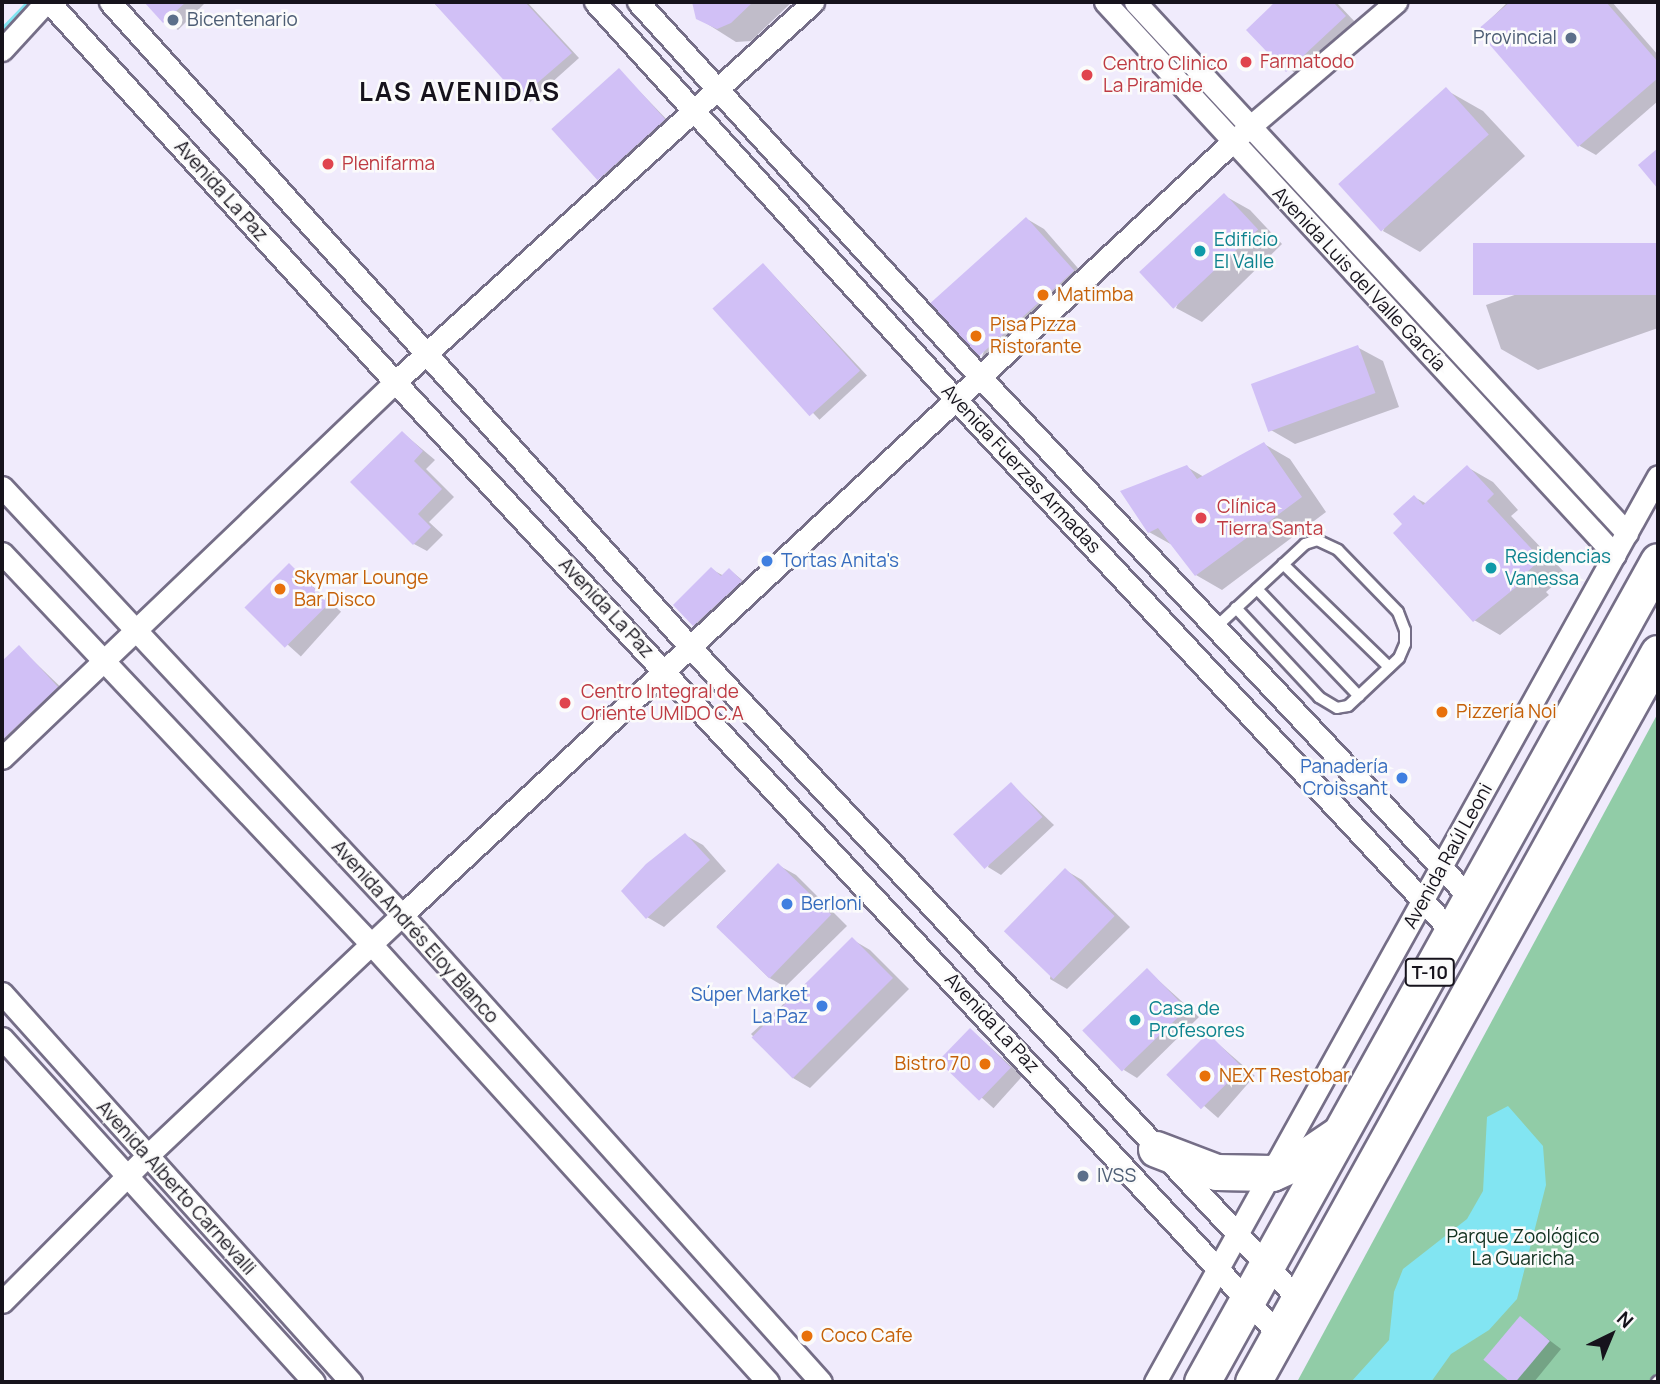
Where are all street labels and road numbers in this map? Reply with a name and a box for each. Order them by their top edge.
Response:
street label: Avenida La Paz [170,136,272,246]
street label: Avenida Luis del Valle García [1268,182,1450,376]
street label: Avenida Fuerzas Armadas [937,380,1105,558]
street label: Avenida La Paz [554,553,658,663]
street label: Avenida Raúl Leoni [1399,779,1497,933]
street label: Avenida Andrés Eloy Blanco [327,836,503,1028]
road number: T-10 [1404,958,1456,987]
street label: Avenida La Paz [940,968,1044,1078]
street label: Avenida Alberto Carnevalli [92,1096,260,1280]

